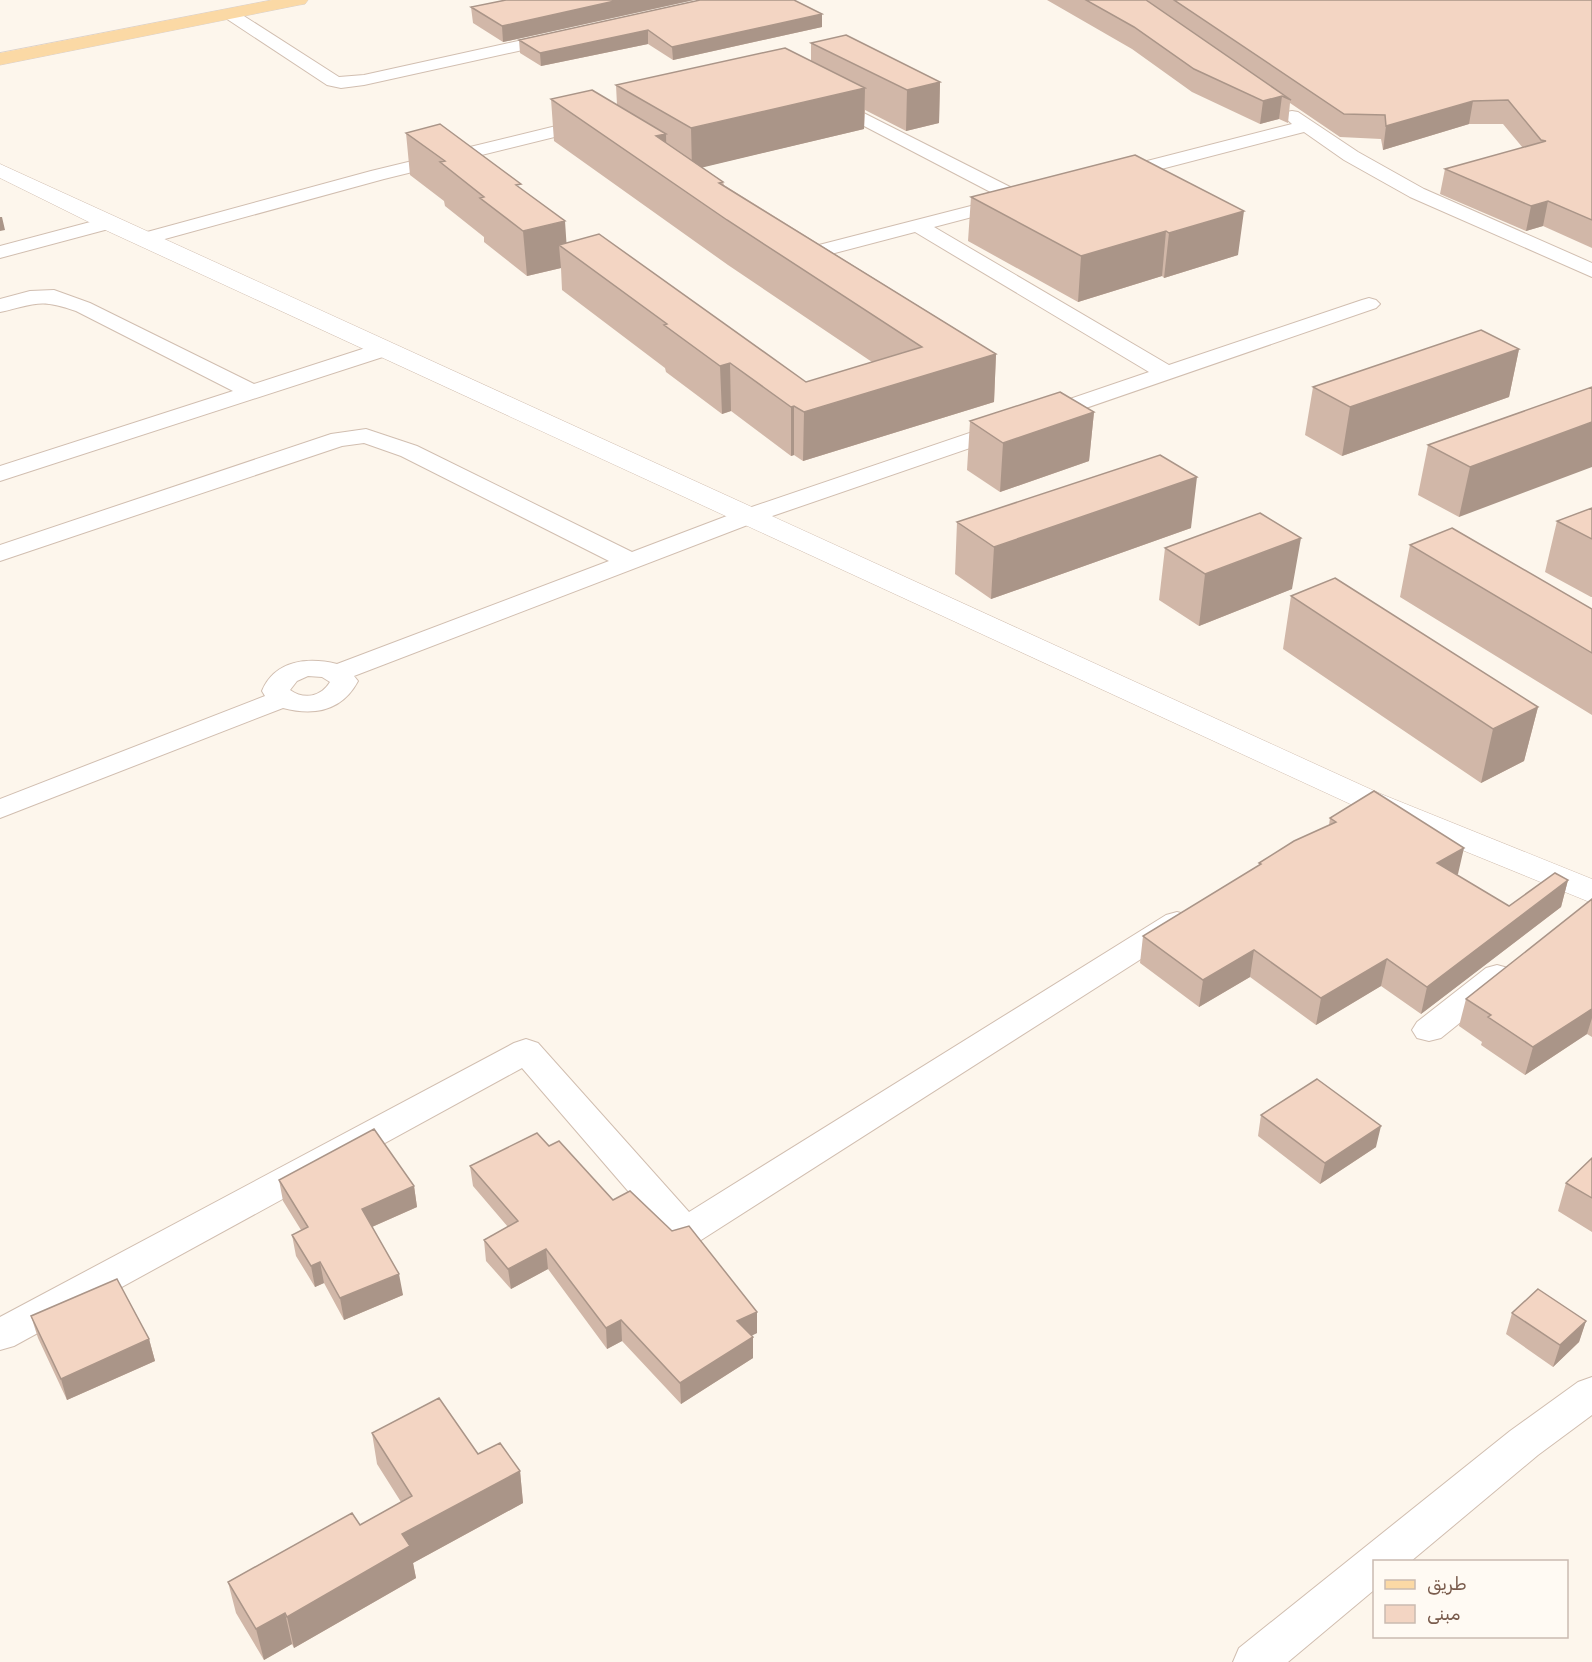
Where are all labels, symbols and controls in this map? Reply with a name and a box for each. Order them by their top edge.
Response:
legend [1373,1560,1568,1638]
text: طريق [1427,1573,1467,1595]
text: مبنى [1427,1603,1461,1625]

